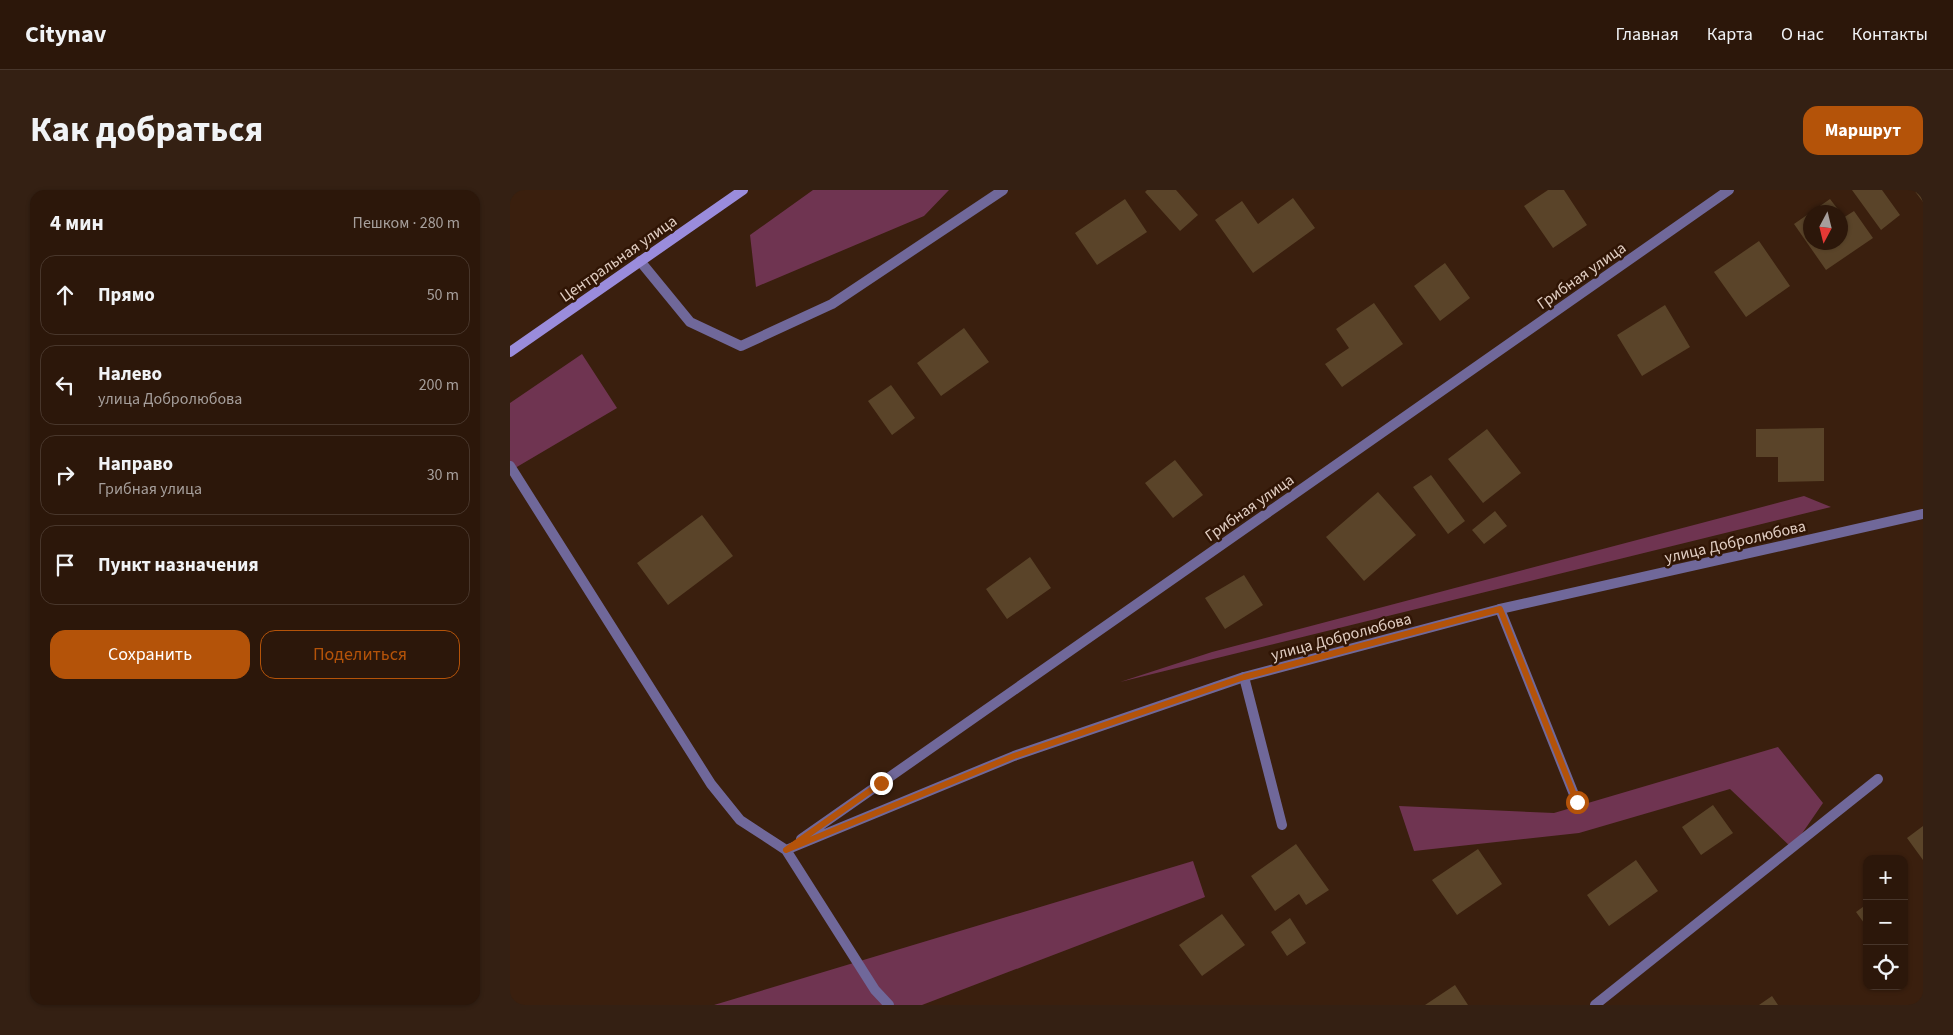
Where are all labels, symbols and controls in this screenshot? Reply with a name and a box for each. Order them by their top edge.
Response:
text: Citynav [25,17,106,52]
text: Главная [1616,22,1679,47]
text: Карта [1707,22,1753,47]
text: О нас [1781,22,1824,47]
text: Контакты [1852,22,1928,47]
text: Как добраться [30,105,263,155]
button: Маршрут [1803,106,1923,155]
north arrow [1803,205,1848,250]
text: 4 мин [50,208,104,238]
street label: Центральная улица [556,210,681,307]
text: Пешком · 280 m [353,212,460,234]
street label: Грибная улица [1533,237,1631,315]
icon: ahead [51,281,79,309]
text: Прямо [98,282,155,309]
text: 50 m [427,284,459,306]
text: Налево [98,361,162,388]
icon: left [51,371,79,399]
text: 200 m [419,374,459,396]
text: улица Добролюбова [98,388,242,410]
text: Направо [98,451,173,478]
icon: right [51,461,79,489]
text: 30 m [427,464,459,486]
street label: Грибная улица [1201,469,1299,547]
text: Грибная улица [98,478,202,500]
street label: улица Добролюбова [1662,515,1808,569]
icon: arrive [51,551,79,579]
text: Пункт назначения [98,552,259,579]
street label: улица Добролюбова [1269,608,1414,666]
button: Сохранить [50,630,250,679]
button: Поделиться [260,630,460,679]
route end [870,772,893,795]
route start [1566,791,1589,814]
map controls [1863,855,1908,990]
button: + [1863,855,1908,900]
button: − [1863,900,1908,945]
button: locate [1863,945,1908,990]

